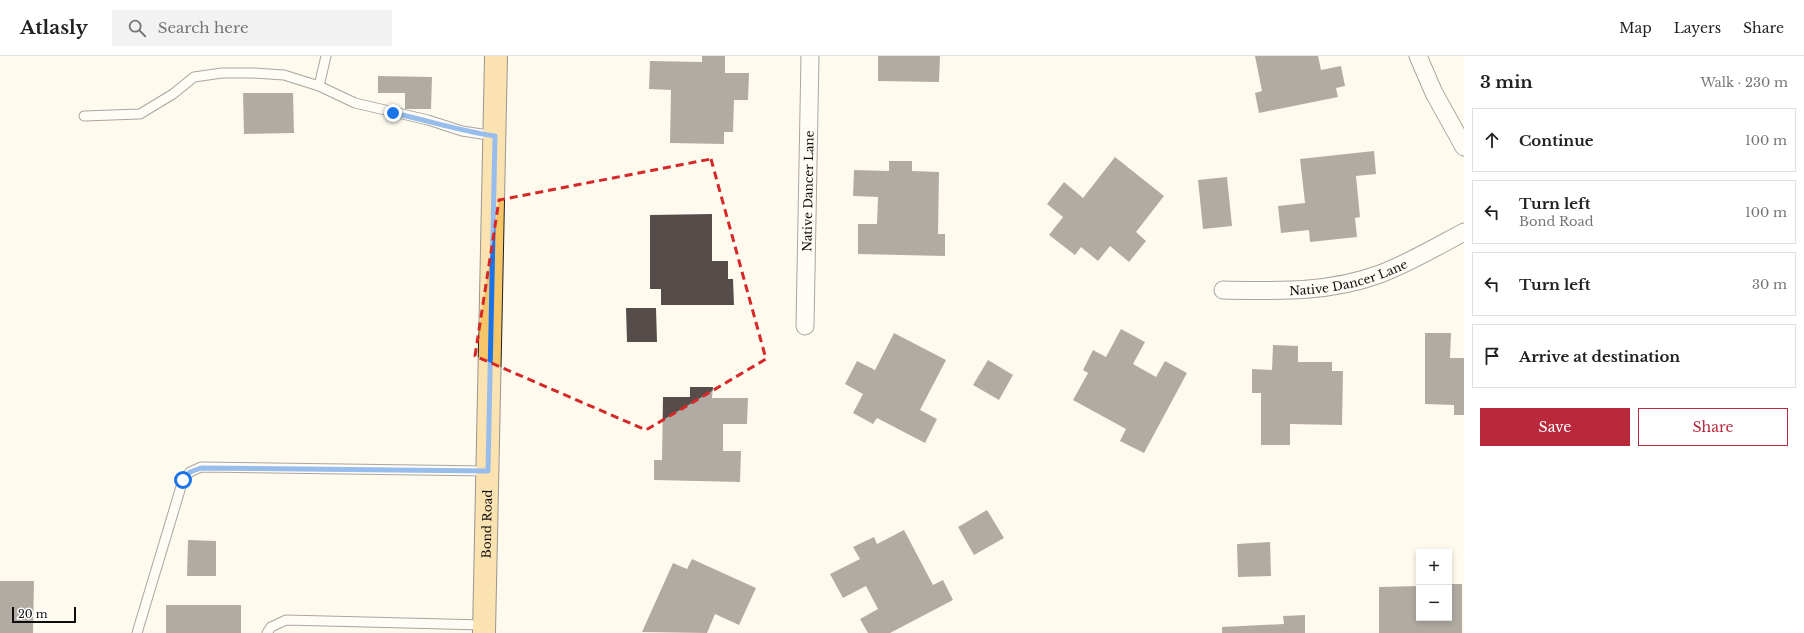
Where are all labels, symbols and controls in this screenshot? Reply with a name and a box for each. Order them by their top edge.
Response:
search box [112,10,392,46]
text: Atlasly [20,16,88,39]
icon: search [126,17,148,39]
text: Search here [158,18,249,37]
text: Map [1619,19,1652,37]
text: Layers [1674,19,1721,37]
text: Share [1743,19,1784,37]
text: 3 min [1480,72,1533,93]
text: Walk · 230 m [1700,74,1788,91]
route end [384,104,402,122]
icon: ahead [1481,129,1503,151]
street label: Native Dancer Lane [799,130,816,252]
text: Continue [1519,131,1594,150]
text: 100 m [1745,132,1787,149]
text: Turn left [1519,194,1590,213]
icon: left [1481,201,1503,223]
text: 100 m [1745,204,1787,221]
text: Bond Road [1519,213,1594,230]
street label: Native Dancer Lane [1289,256,1410,298]
icon: left [1481,273,1503,295]
text: Turn left [1519,275,1590,294]
text: 30 m [1752,276,1787,293]
icon: arrive [1481,345,1503,367]
text: Arrive at destination [1519,347,1680,366]
button: Save [1480,408,1630,446]
button: Share [1638,408,1788,446]
route start [174,471,192,489]
street label: Bond Road [478,489,494,559]
map controls [1416,549,1452,621]
button: + [1416,549,1452,585]
button: − [1416,585,1452,621]
scale bar [12,605,76,624]
text: 20 m [18,607,48,621]

